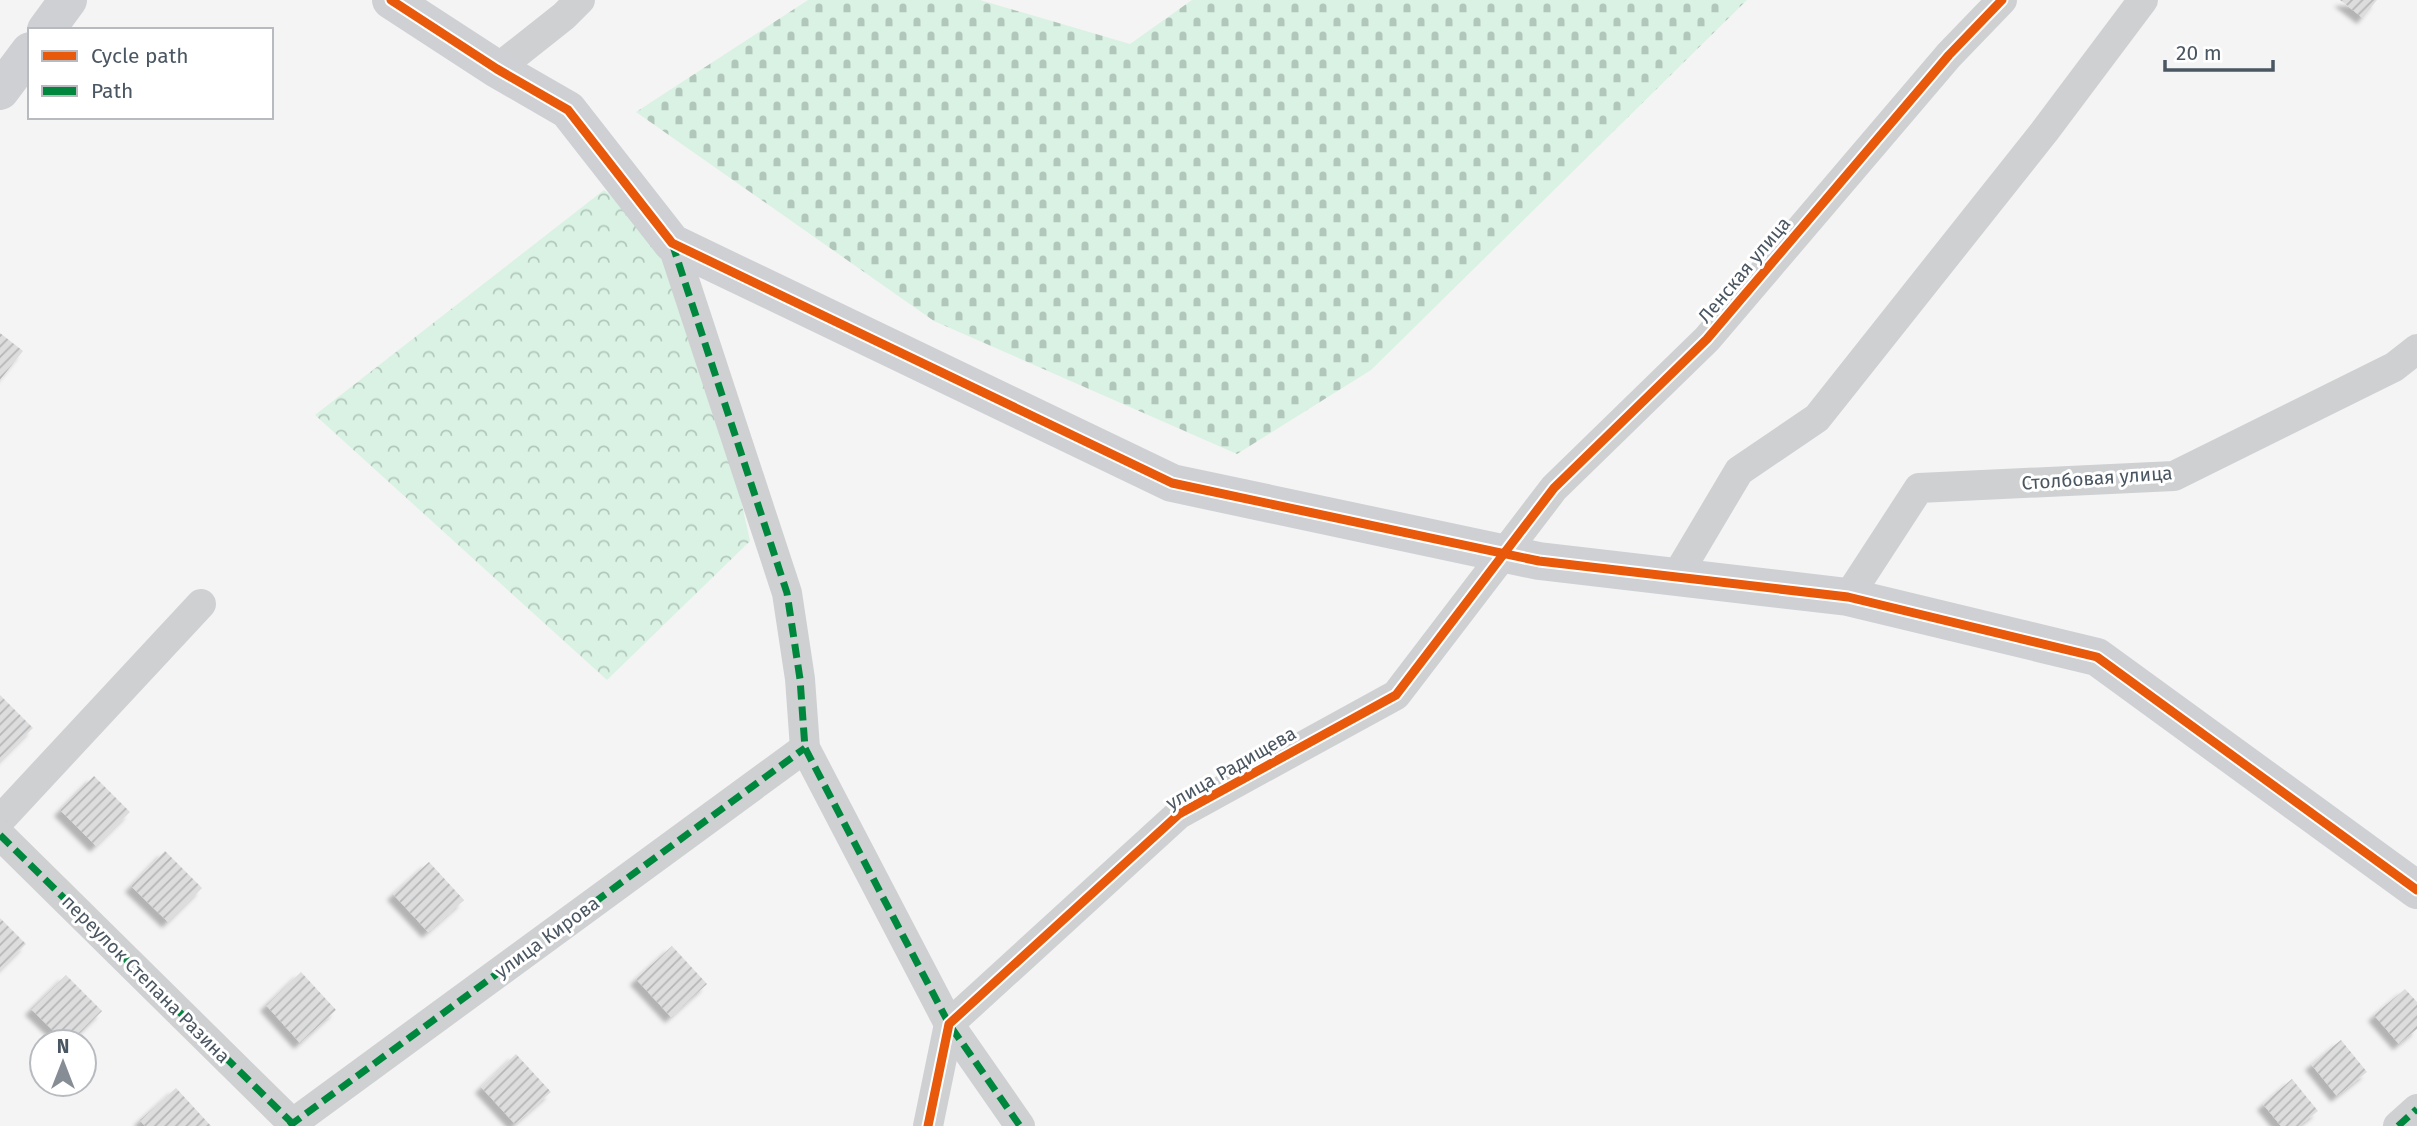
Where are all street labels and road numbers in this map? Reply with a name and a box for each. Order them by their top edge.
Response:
street label: Ленская улица [1693,212,1795,328]
street label: Столбовая улица [2021,461,2173,495]
street label: улица Радищева [1162,721,1300,815]
street label: переулок Степана Разина [57,890,235,1068]
street label: улица Кирова [490,891,604,983]

